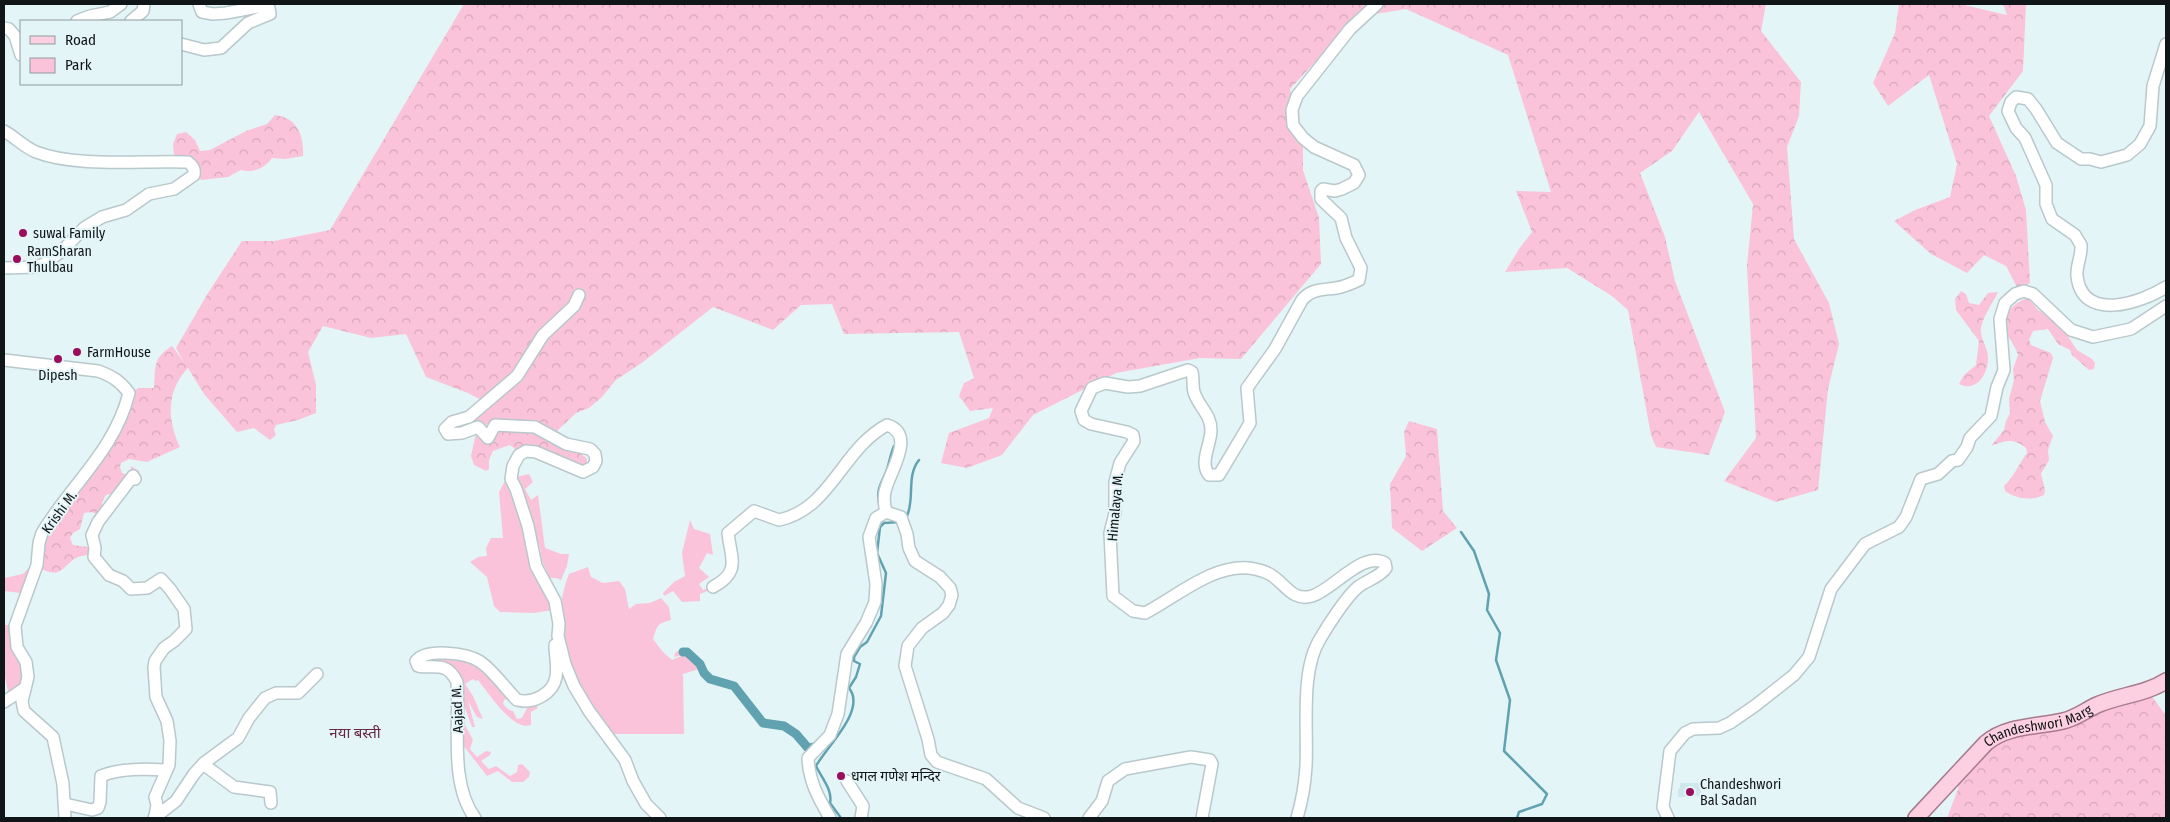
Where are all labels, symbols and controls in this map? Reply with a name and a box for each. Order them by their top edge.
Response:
legend [20,20,182,85]
text: Road [65,31,96,49]
text: Park [65,56,92,74]
place label: suwal Family [33,225,106,242]
marker: suwal Family [17,227,29,239]
place label: RamSharan Thulbau [27,243,92,276]
marker: RamSharan Thulbau [11,253,23,265]
place label: FarmHouse [87,344,151,361]
marker: FarmHouse [71,346,83,358]
marker: Dipesh [52,353,64,365]
place label: Dipesh [38,367,78,384]
street label: Himalaya M. [1104,472,1127,542]
street label: Krishi M. [38,487,81,537]
street label: Aajad M. [448,685,467,733]
street label: Chandeshwori Marg [1980,701,2096,751]
district label: नया बस्ती [329,724,382,742]
place label: धगल गणेश मन्दिर [851,767,941,785]
marker: धगल गणेश मन्दिर [835,770,847,782]
place label: Chandeshwori Bal Sadan [1700,776,1781,809]
marker: Chandeshwori Bal Sadan [1684,786,1696,798]

